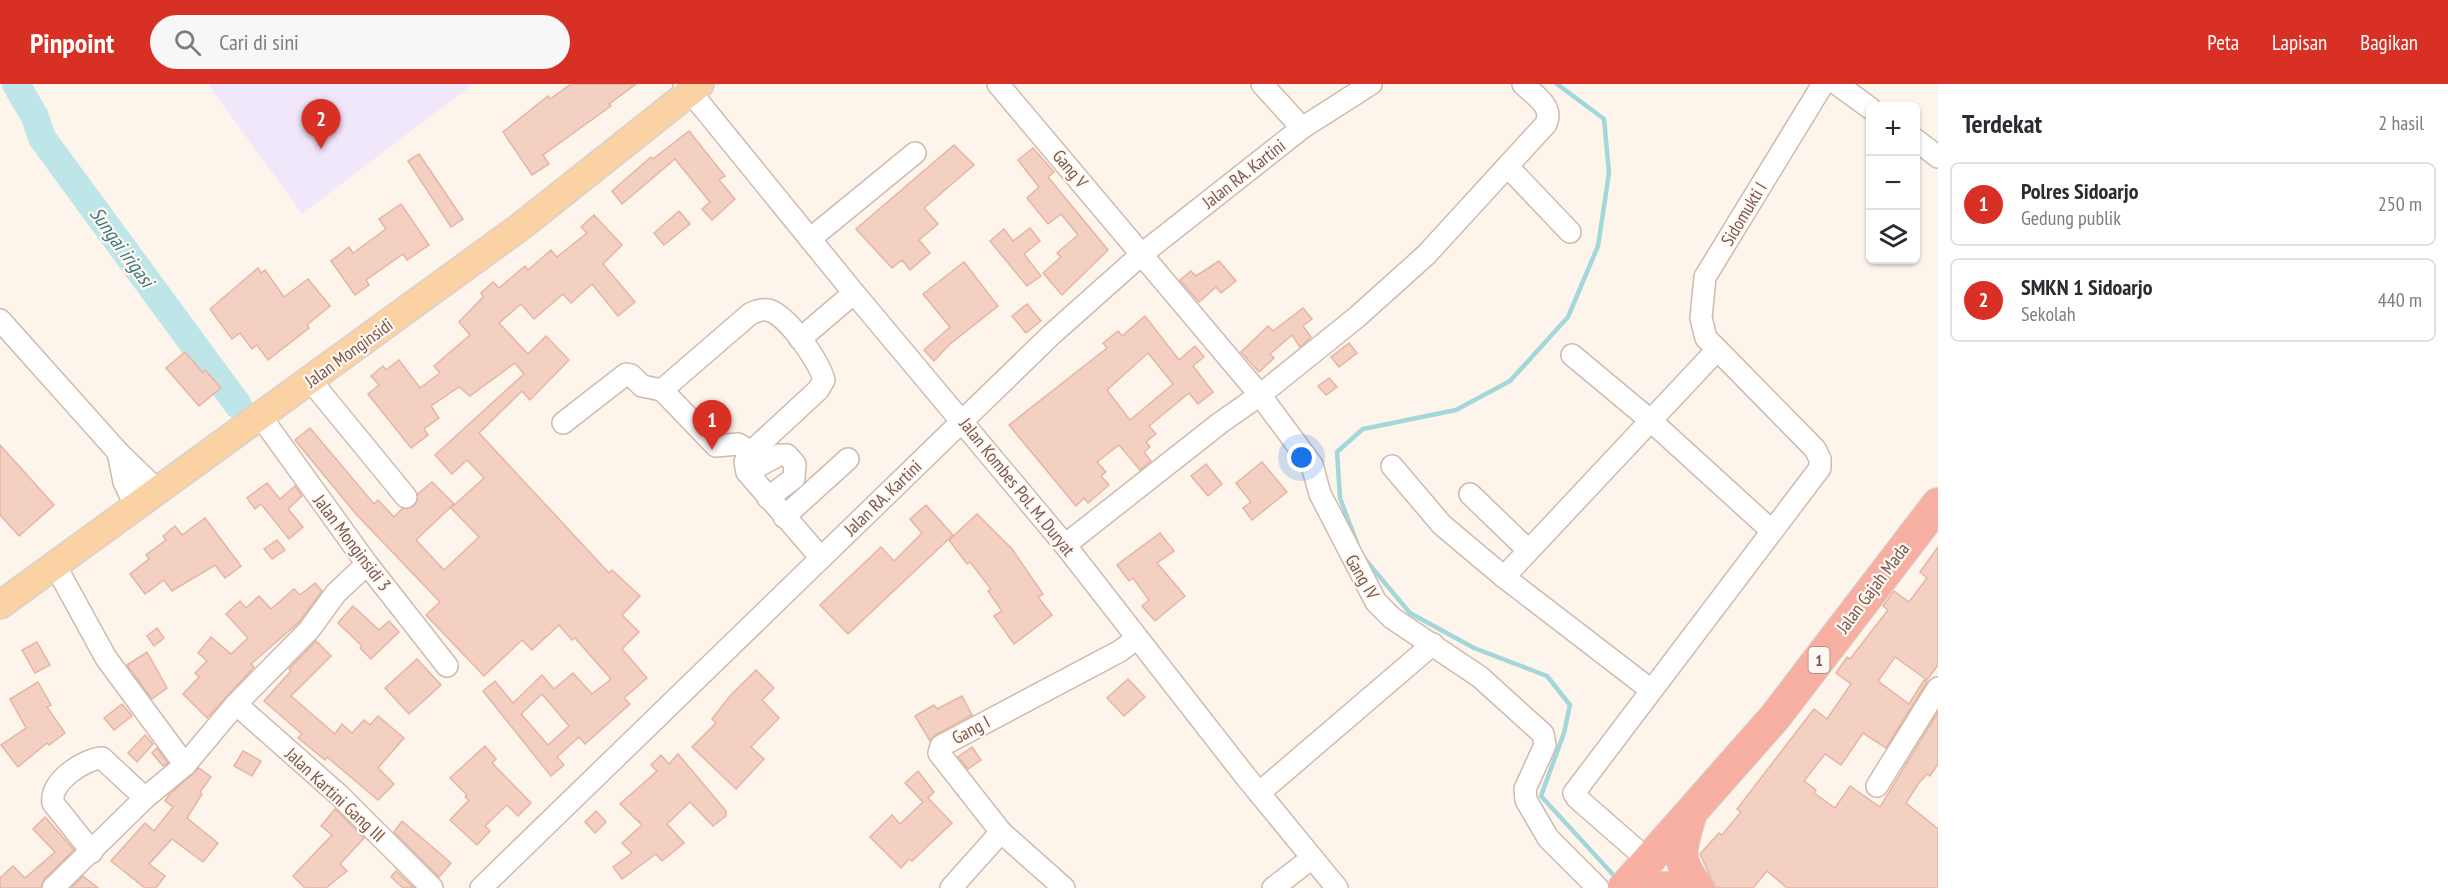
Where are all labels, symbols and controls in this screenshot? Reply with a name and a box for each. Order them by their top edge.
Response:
search box [150,15,570,69]
text: Pinpoint [30,24,114,61]
icon: search [171,26,204,59]
text: Cari di sini [219,28,299,56]
text: Peta [2207,29,2239,56]
text: Lapisan [2272,29,2327,56]
text: Bagikan [2360,29,2418,56]
pin: 2 [302,100,340,149]
map controls [1866,102,1920,264]
button: + [1866,102,1920,156]
text: Terdekat [1962,107,2042,140]
text: 2 hasil [2378,110,2424,136]
street label: Jalan RA. Kartini [1197,134,1290,214]
street label: Gang V [1048,145,1094,193]
button: − [1866,156,1920,210]
text: Polres Sidoarjo [2021,177,2139,205]
street label: Sidomukti I [1716,178,1772,250]
text: 1 [1979,191,1988,217]
text: 250 m [2378,191,2422,217]
water label: Sungai irigasi [84,202,161,294]
text: Gedung publik [2021,205,2121,231]
button: layers [1866,210,1920,264]
text: SMKN 1 Sidoarjo [2021,273,2153,301]
text: 2 [1979,287,1988,313]
text: 440 m [2378,287,2422,313]
text: Sekolah [2021,301,2075,327]
street label: Jalan Monginsidi [299,313,397,393]
pin: 1 [692,400,732,450]
street label: Jalan Kombes Pol. M. Duryat [954,412,1080,561]
your location [1287,443,1316,472]
street label: Jalan RA. Kartini [838,455,926,541]
street label: Jalan Monginsidi 3 [308,489,396,596]
street label: Jalan Gajah Mada [1831,538,1914,638]
street label: Gang IV [1340,550,1385,604]
road number: 1 [1808,647,1830,673]
street label: Gang I [948,710,994,749]
street label: Jalan Kartini Gang III [280,742,390,847]

